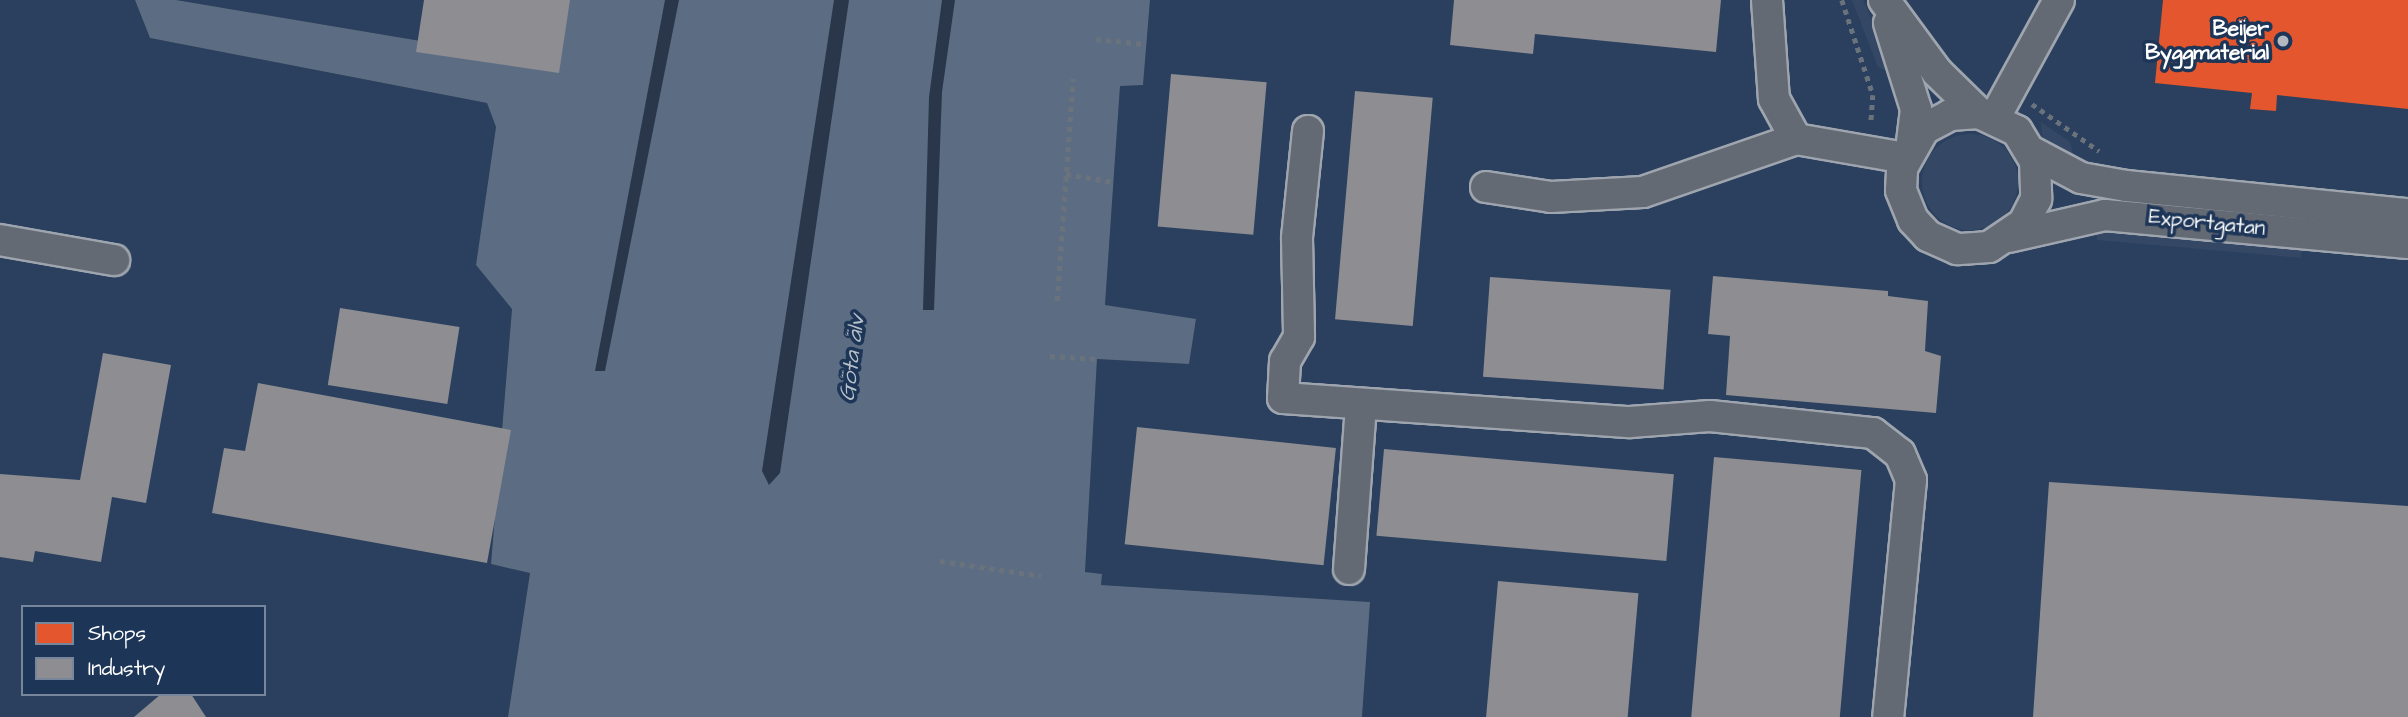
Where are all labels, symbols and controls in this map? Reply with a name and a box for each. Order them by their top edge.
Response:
place label: Beijer Byggmaterial [2145,16,2269,66]
marker: Beijer Byggmaterial [2275,33,2291,49]
street label: Exportgatan [2147,204,2267,242]
water label: Göta älv [833,313,871,403]
legend [21,605,266,696]
text: Shops [88,619,146,648]
text: Industry [88,654,165,683]

